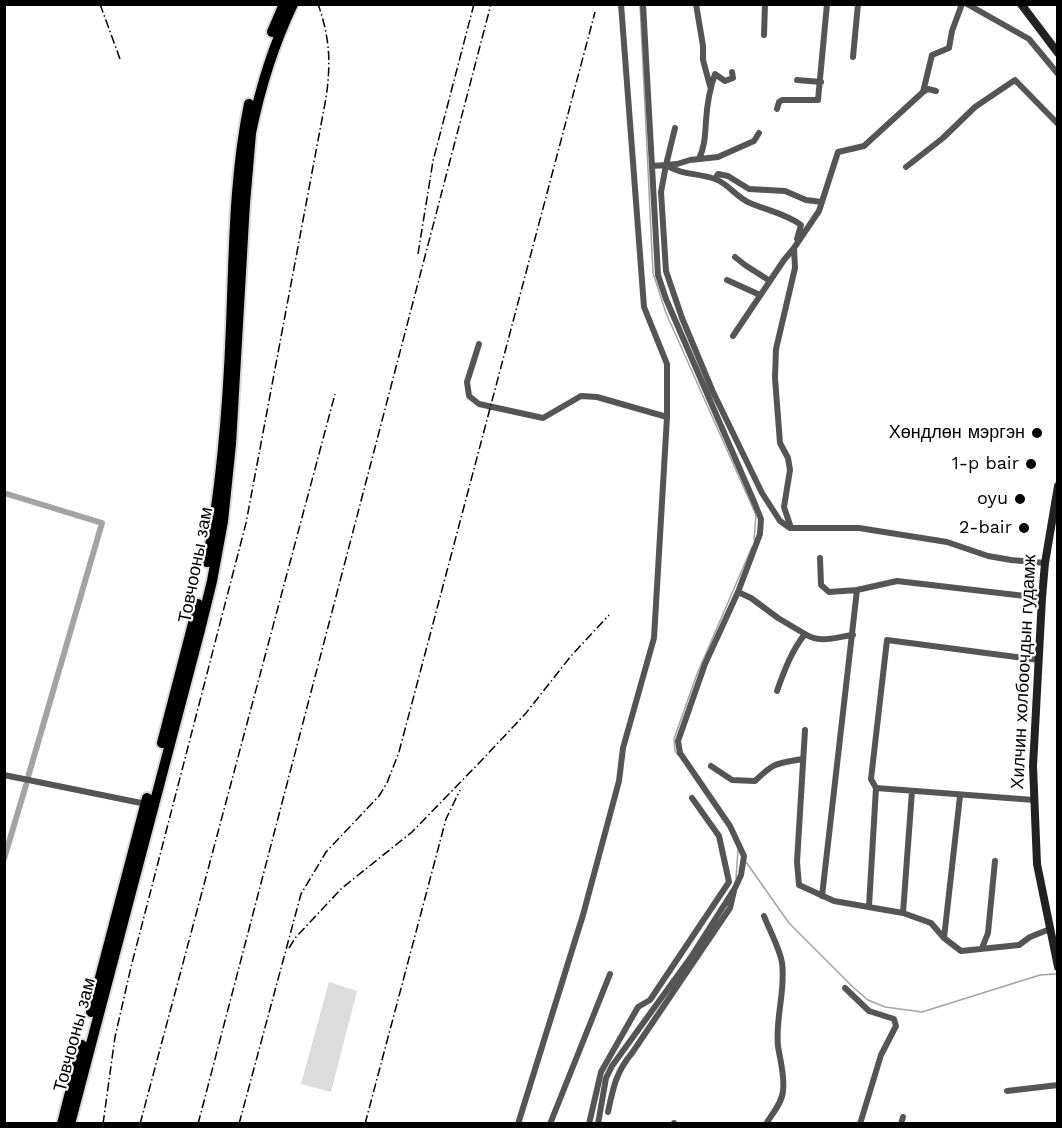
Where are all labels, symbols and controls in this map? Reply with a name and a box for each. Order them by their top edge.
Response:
place label: Хөндлөн мэргэн [889,422,1025,444]
marker: Хөндлөн мэргэн [1030,426,1044,440]
place label: 1-p bair [952,453,1019,475]
marker: 1-p bair [1024,457,1038,471]
place label: oyu [977,488,1008,510]
marker: oyu [1013,492,1027,506]
street label: Товчооны зам [174,505,218,625]
place label: 2-bair [959,517,1012,539]
marker: 2-bair [1017,521,1031,535]
street label: Хилчин холбоочдын гудамж [1007,554,1041,790]
street label: Товчооны зам [49,976,101,1094]

